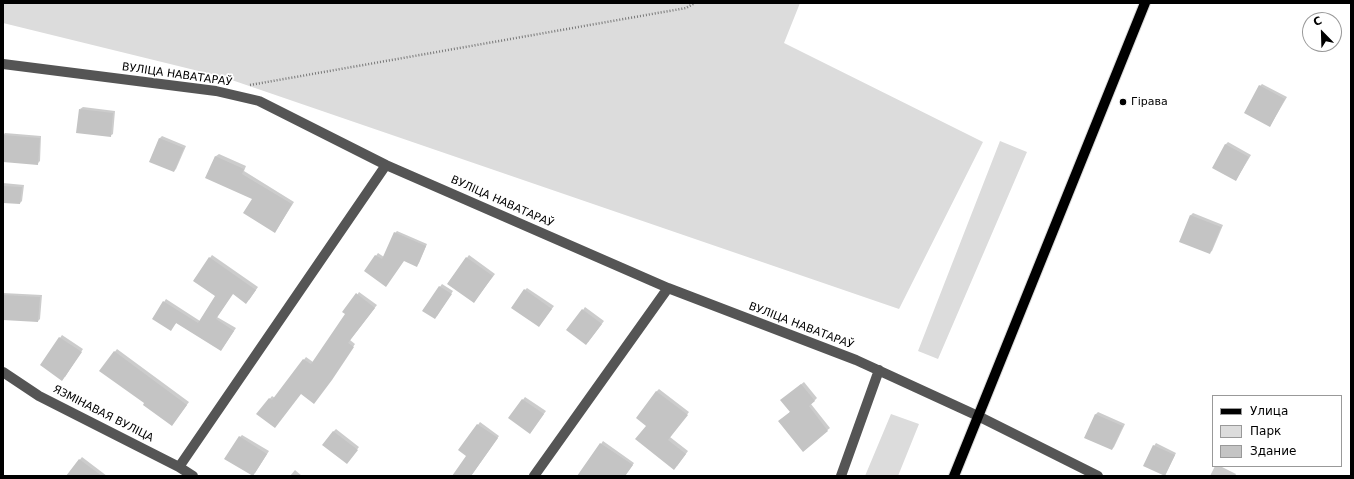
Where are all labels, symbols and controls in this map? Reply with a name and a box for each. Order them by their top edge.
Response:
north arrow [1302,12,1342,52]
text: С [1311,14,1324,29]
street label: ВУЛІЦА НАВАТАРАЎ [121,61,233,89]
place label: Гірава [1131,95,1168,109]
marker: Гірава [1118,97,1128,107]
street label: ВУЛІЦА НАВАТАРАЎ [448,173,556,231]
street label: ВУЛІЦА НАВАТАРАЎ [747,300,855,352]
street label: ЯЗМІНАВАЯ ВУЛІЦА [50,383,156,445]
legend [1212,395,1342,467]
text: Улица [1250,404,1288,418]
text: Парк [1250,424,1281,438]
text: Здание [1250,444,1296,458]

